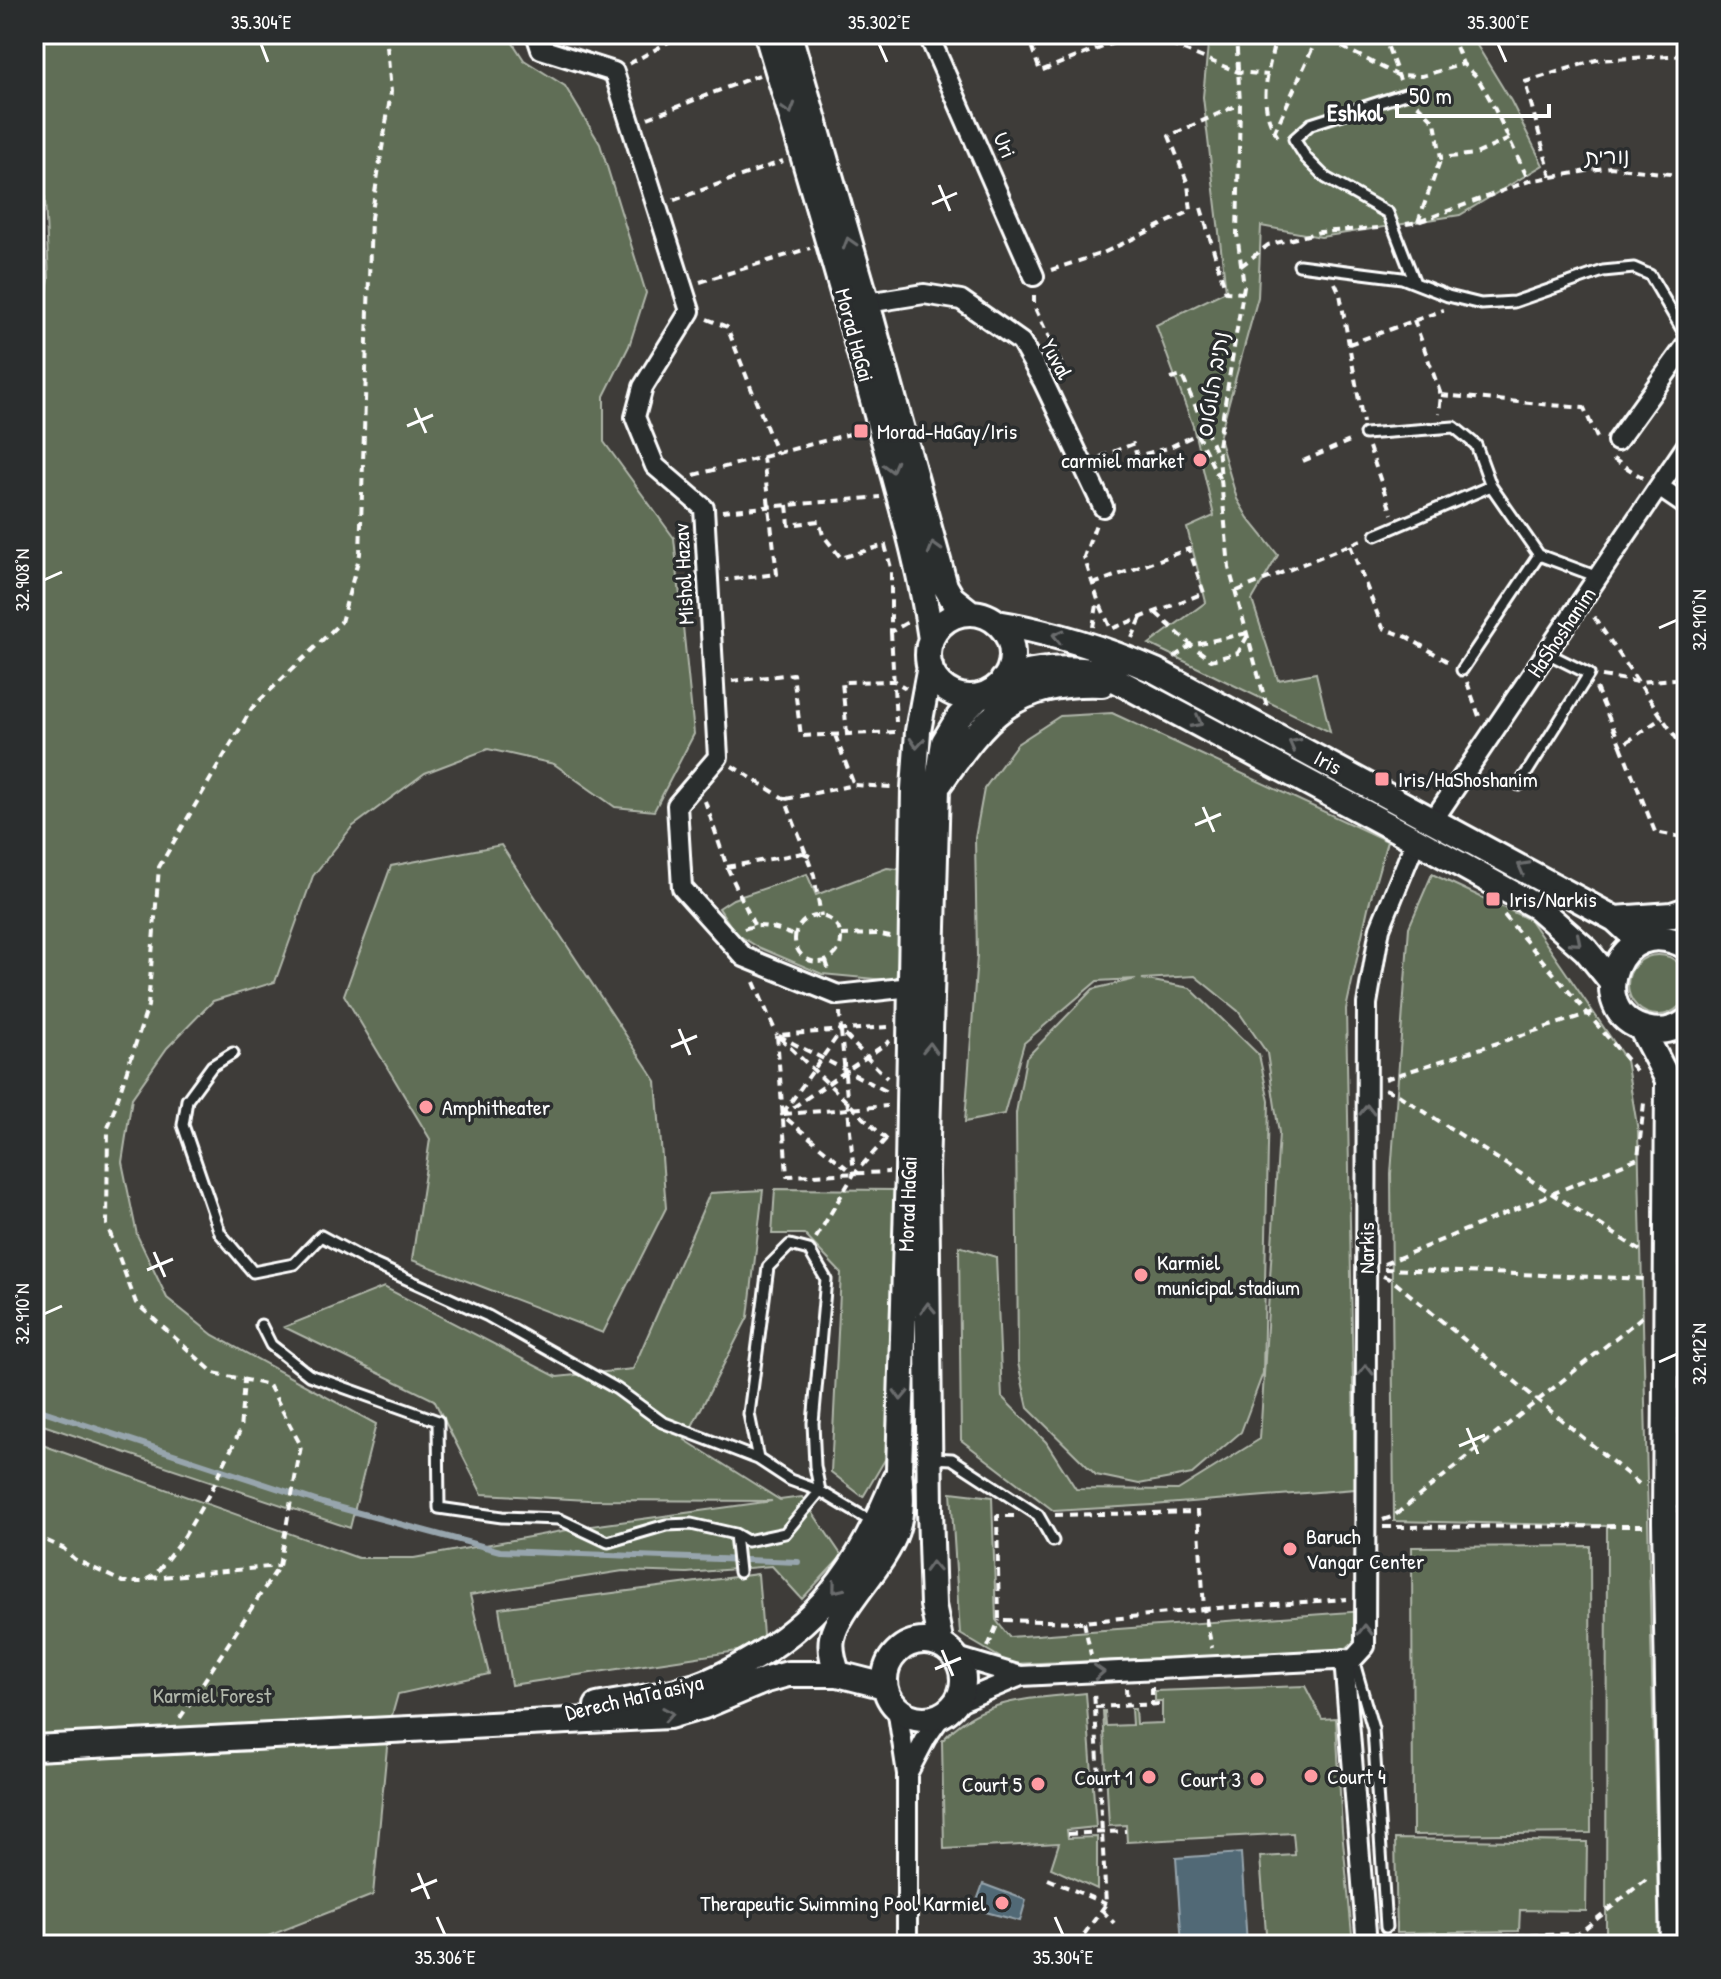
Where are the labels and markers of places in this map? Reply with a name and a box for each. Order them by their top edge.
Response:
place label: Morad-HaGay/Iris [877,416,1017,446]
marker: Morad-HaGay/Iris [852,422,870,440]
place label: carmiel market [1061,445,1184,475]
marker: carmiel market [1191,451,1209,469]
place label: Iris/HaShoshanim [1398,764,1538,794]
marker: Iris/HaShoshanim [1373,770,1391,788]
place label: Iris/Narkis [1509,884,1597,914]
marker: Iris/Narkis [1484,890,1502,908]
place label: Amphitheater [442,1092,551,1122]
marker: Amphitheater [417,1098,435,1116]
place label: Karmiel municipal stadium [1157,1247,1300,1302]
marker: Karmiel municipal stadium [1132,1266,1150,1284]
place label: Baruch Vangar Center [1306,1521,1425,1576]
marker: Baruch Vangar Center [1281,1540,1299,1558]
place label: Court 4 [1327,1761,1386,1791]
place label: Court 1 [1074,1762,1133,1792]
place label: Court 3 [1180,1764,1241,1794]
marker: Court 4 [1302,1767,1320,1785]
marker: Court 1 [1140,1768,1158,1786]
place label: Court 5 [962,1769,1022,1799]
marker: Court 3 [1248,1770,1266,1788]
marker: Court 5 [1029,1775,1047,1793]
place label: Therapeutic Swimming Pool Karmiel [700,1888,986,1918]
marker: Therapeutic Swimming Pool Karmiel [993,1894,1011,1912]

